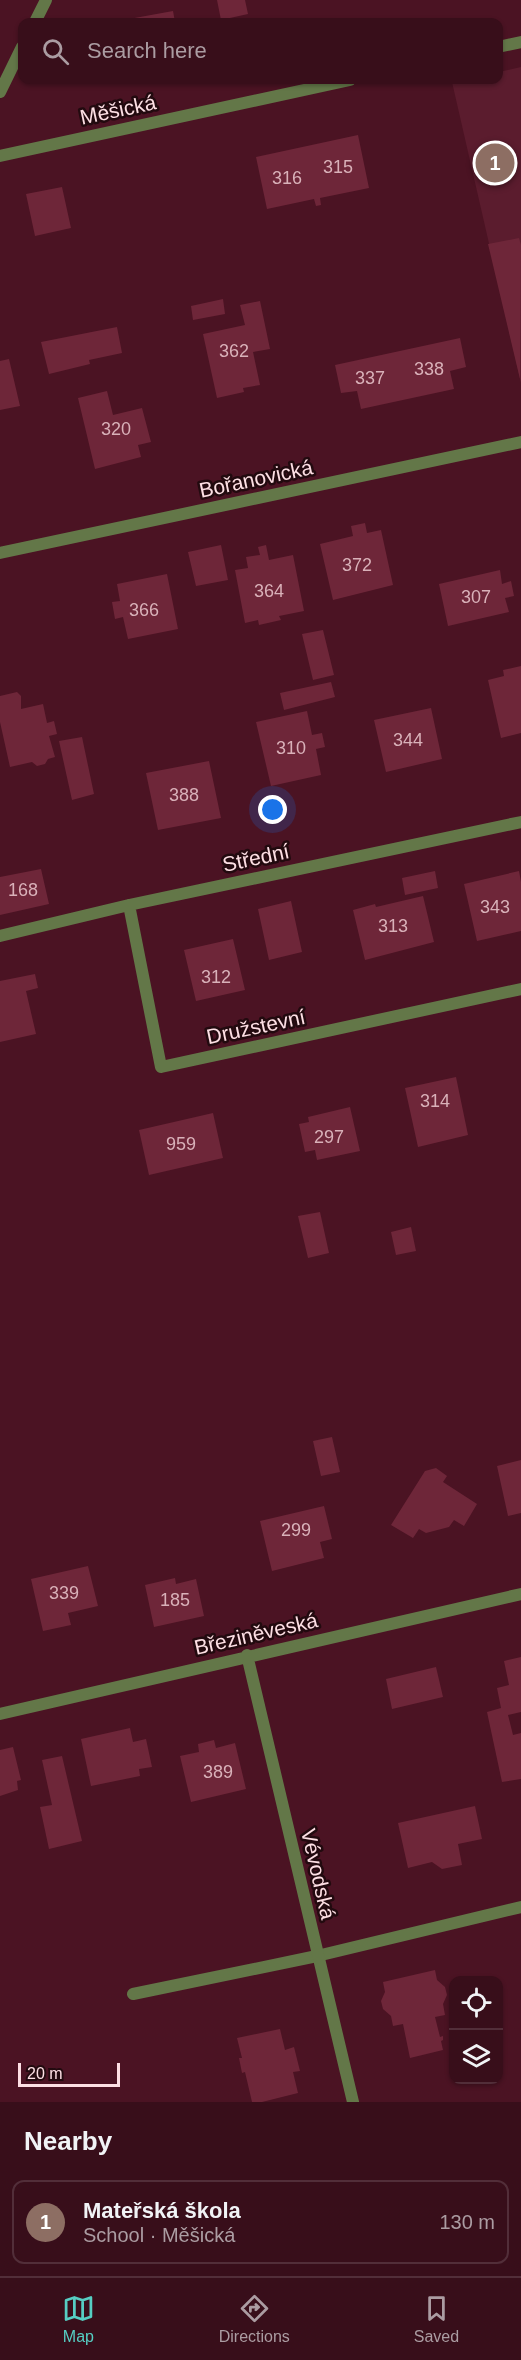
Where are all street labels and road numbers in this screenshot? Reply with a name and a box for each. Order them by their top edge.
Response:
street label: Měšická [78,90,158,129]
street label: Bořanovická [197,455,315,502]
street label: Střední [220,839,292,876]
street label: Družstevní [204,1005,308,1048]
street label: Březiněveská [192,1608,320,1659]
street label: Vévodská [297,1826,340,1922]

